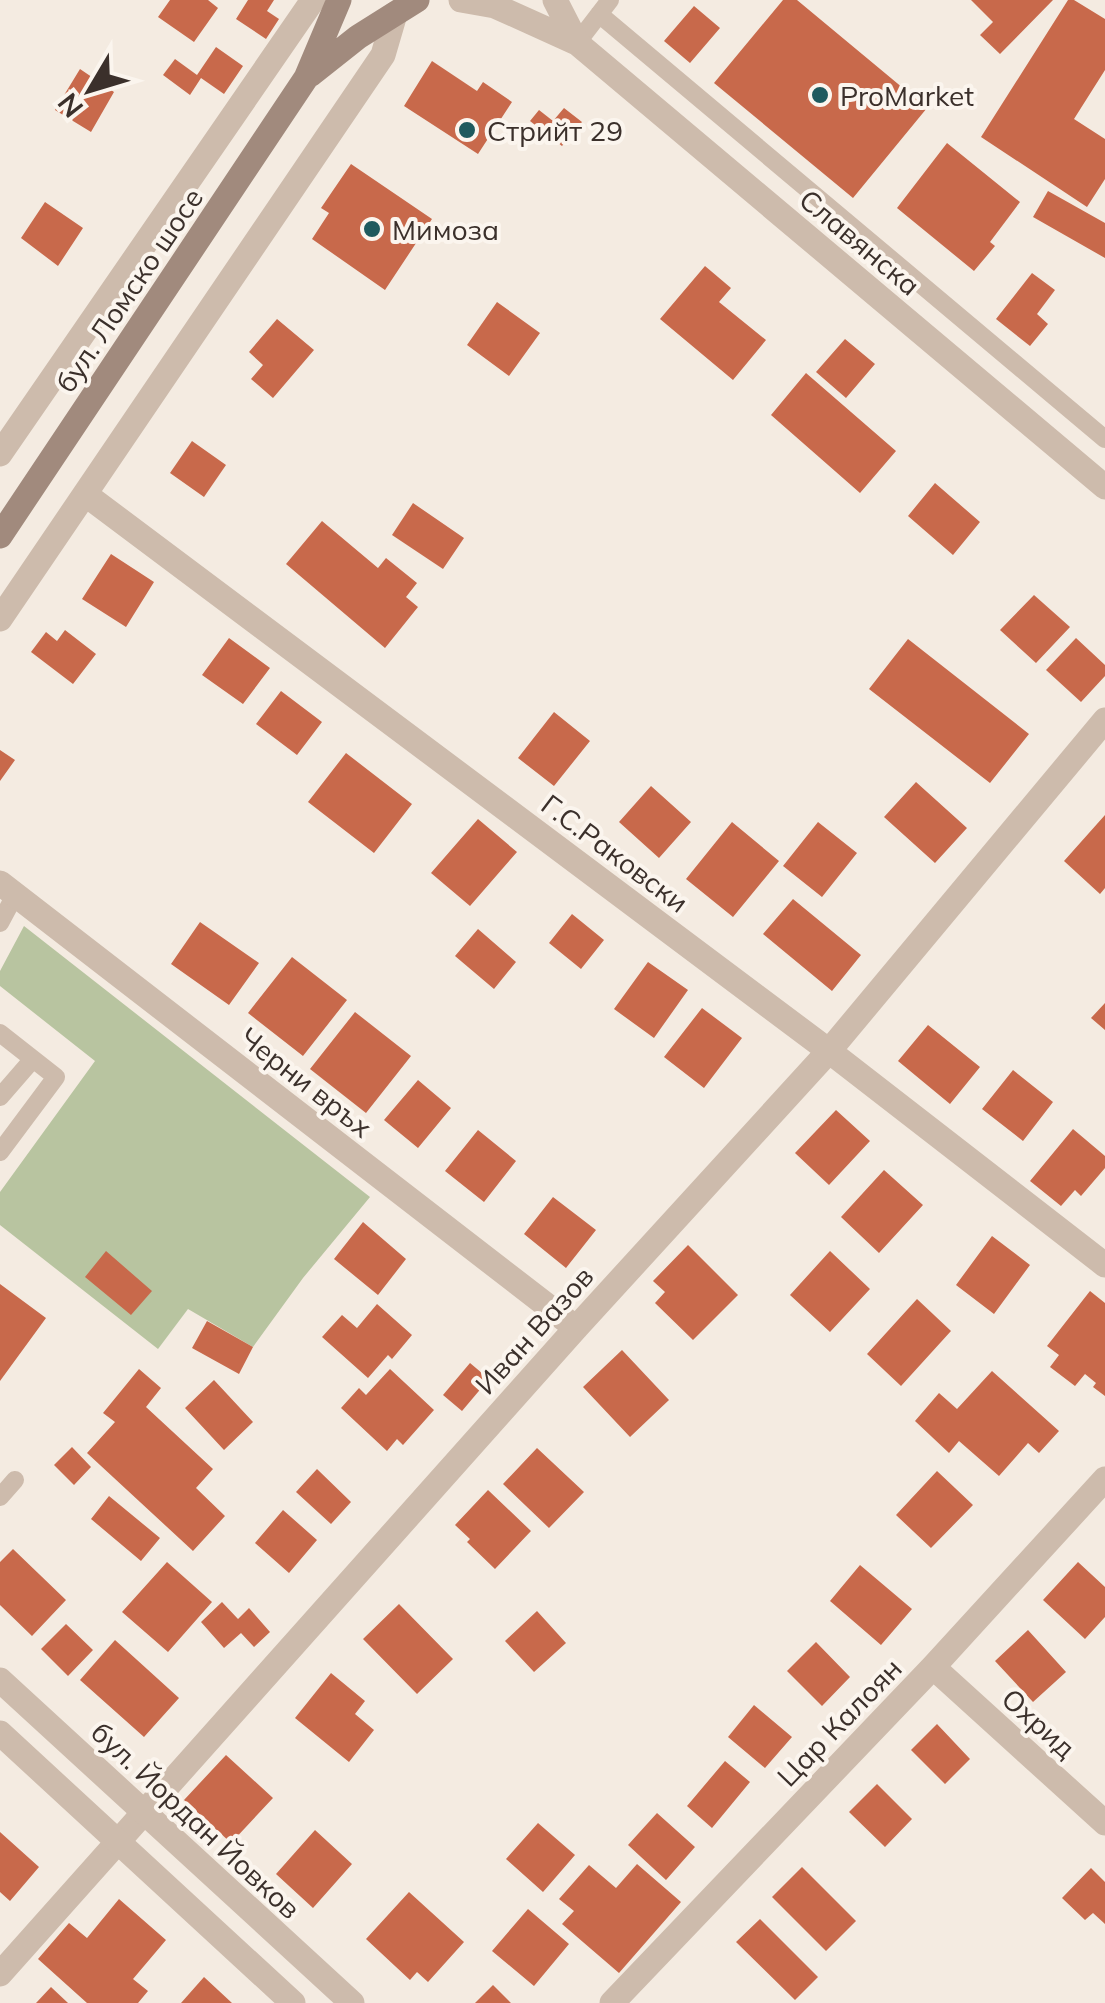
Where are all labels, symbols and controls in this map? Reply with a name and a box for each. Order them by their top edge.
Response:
north arrow [40,40,140,140]
place label: ProMarket [840,78,974,113]
marker: ProMarket [809,84,831,106]
text: N [50,87,90,125]
place label: Стрийт 29 [487,113,623,148]
marker: Стрийт 29 [456,119,478,141]
street label: бул. Ломско шосе [48,181,210,399]
street label: Славянска [793,181,927,303]
place label: Мимоза [392,212,499,247]
marker: Мимоза [361,218,383,240]
street label: Г.С.Раковски [535,786,695,920]
street label: Черни връх [233,1019,379,1145]
street label: Иван Вазов [467,1259,601,1401]
street label: Цар Калоян [769,1651,909,1793]
street label: Охрид [995,1681,1083,1765]
street label: бул. Йордан Йовков [84,1714,308,1926]

